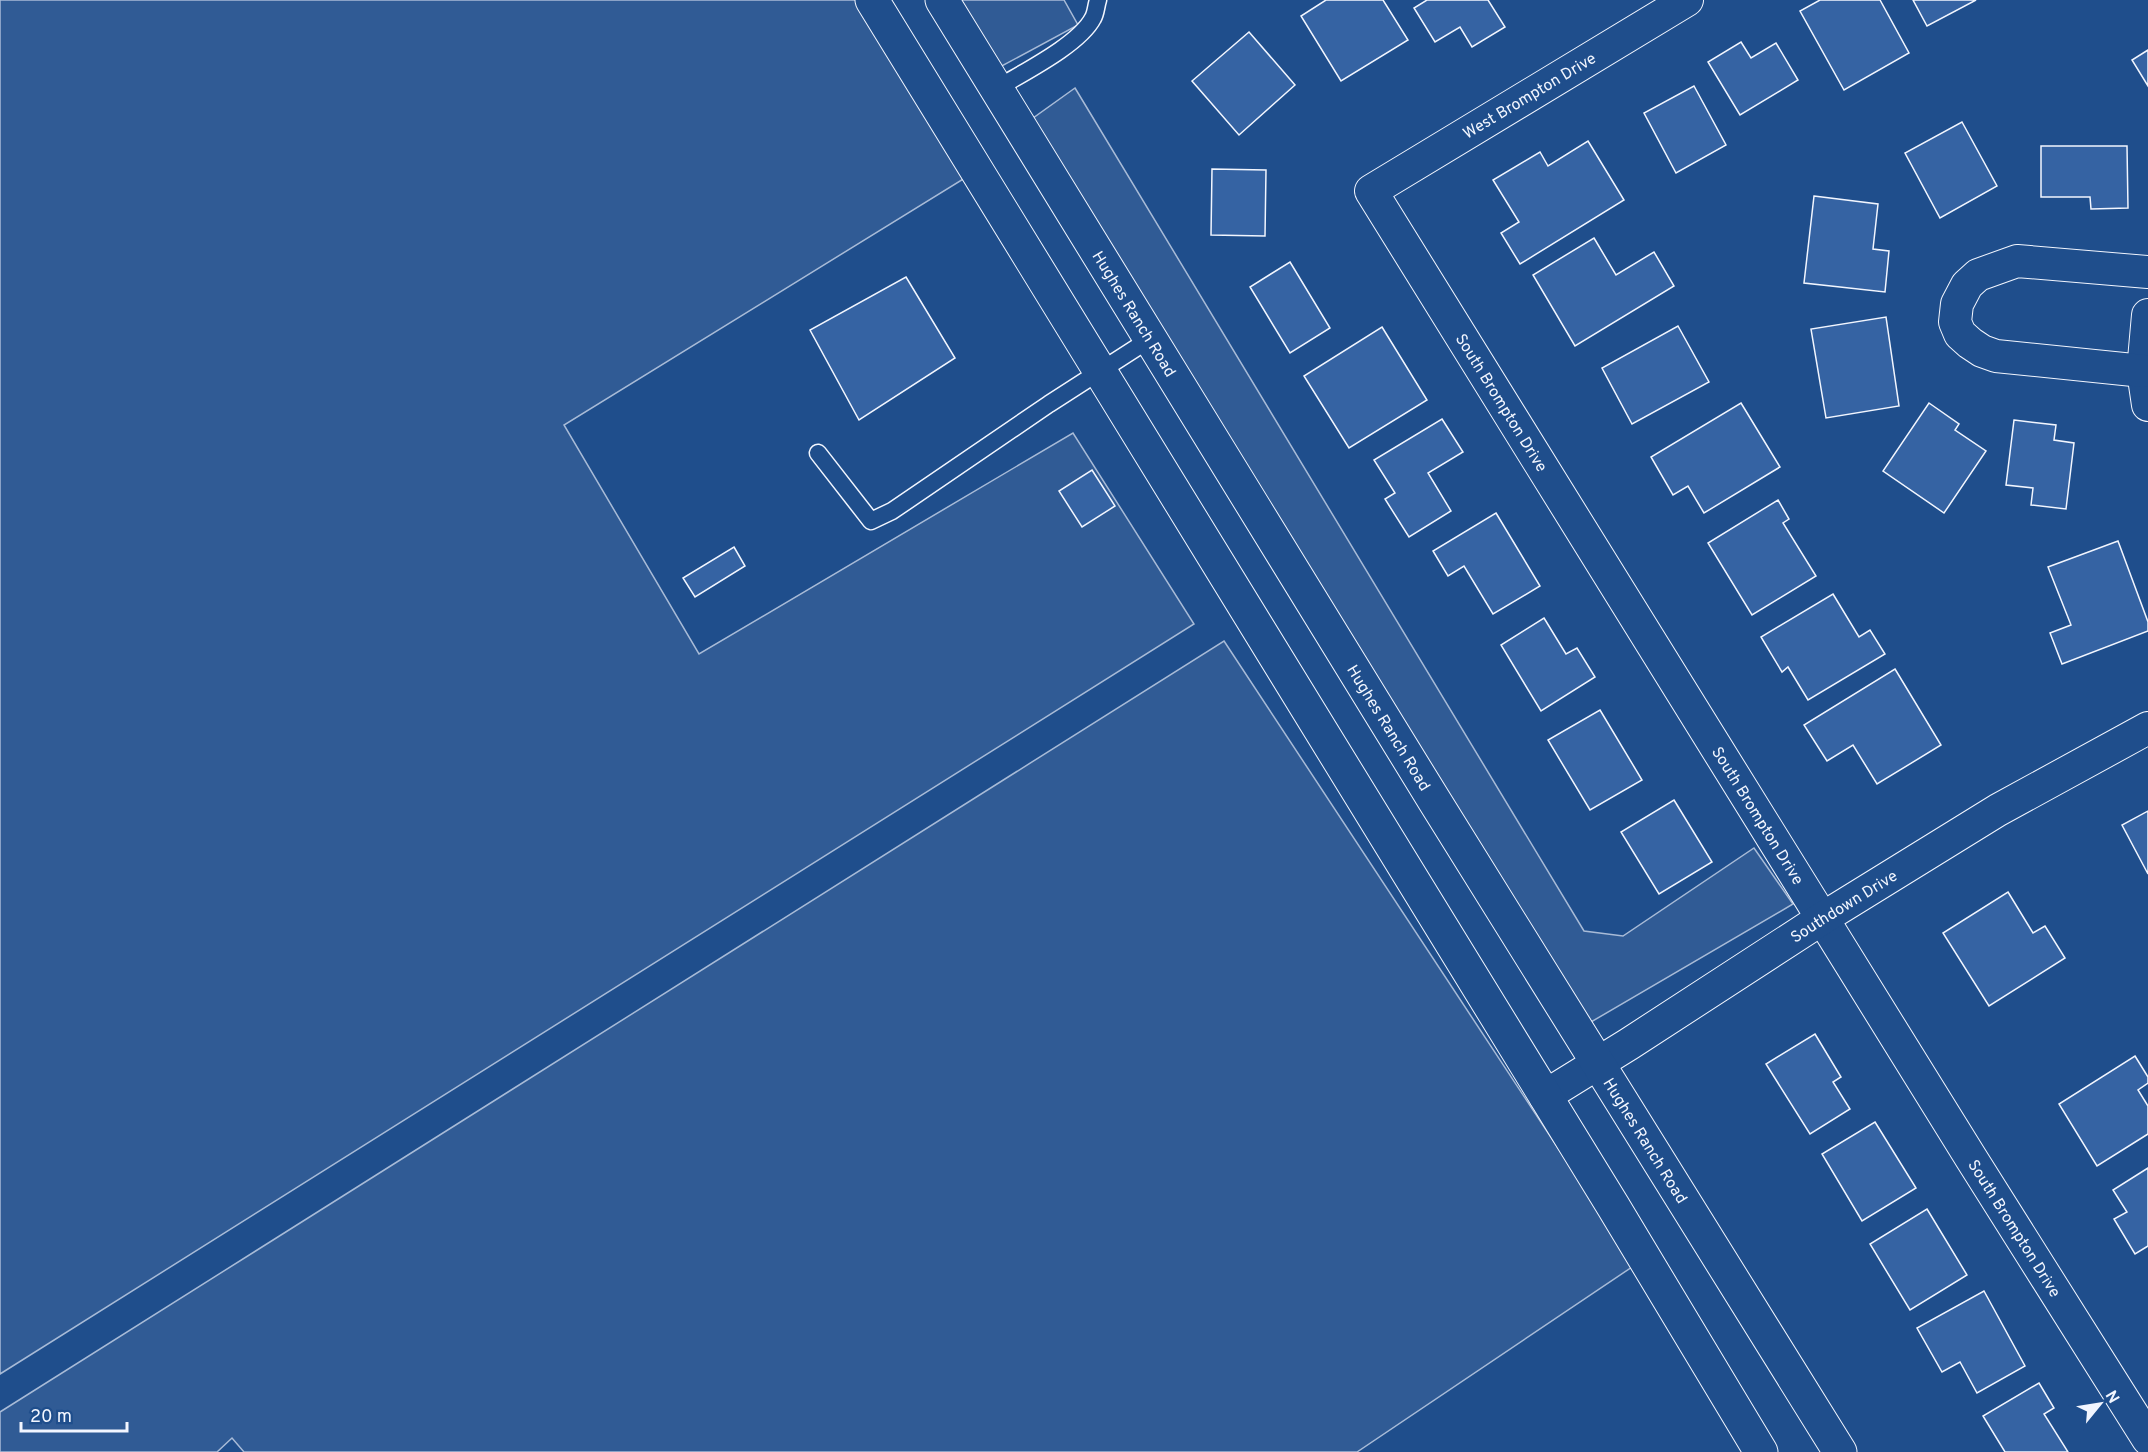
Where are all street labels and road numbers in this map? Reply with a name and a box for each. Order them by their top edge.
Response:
street label: West Brompton Drive [1460,49,1600,144]
street label: Hughes Ranch Road [1087,248,1179,381]
street label: South Brompton Drive [1450,331,1551,476]
street label: Hughes Ranch Road [1341,662,1434,795]
street label: South Brompton Drive [1706,744,1807,889]
street label: Southdown Drive [1787,867,1902,948]
street label: Hughes Ranch Road [1598,1075,1691,1208]
street label: South Brompton Drive [1963,1156,2064,1302]

